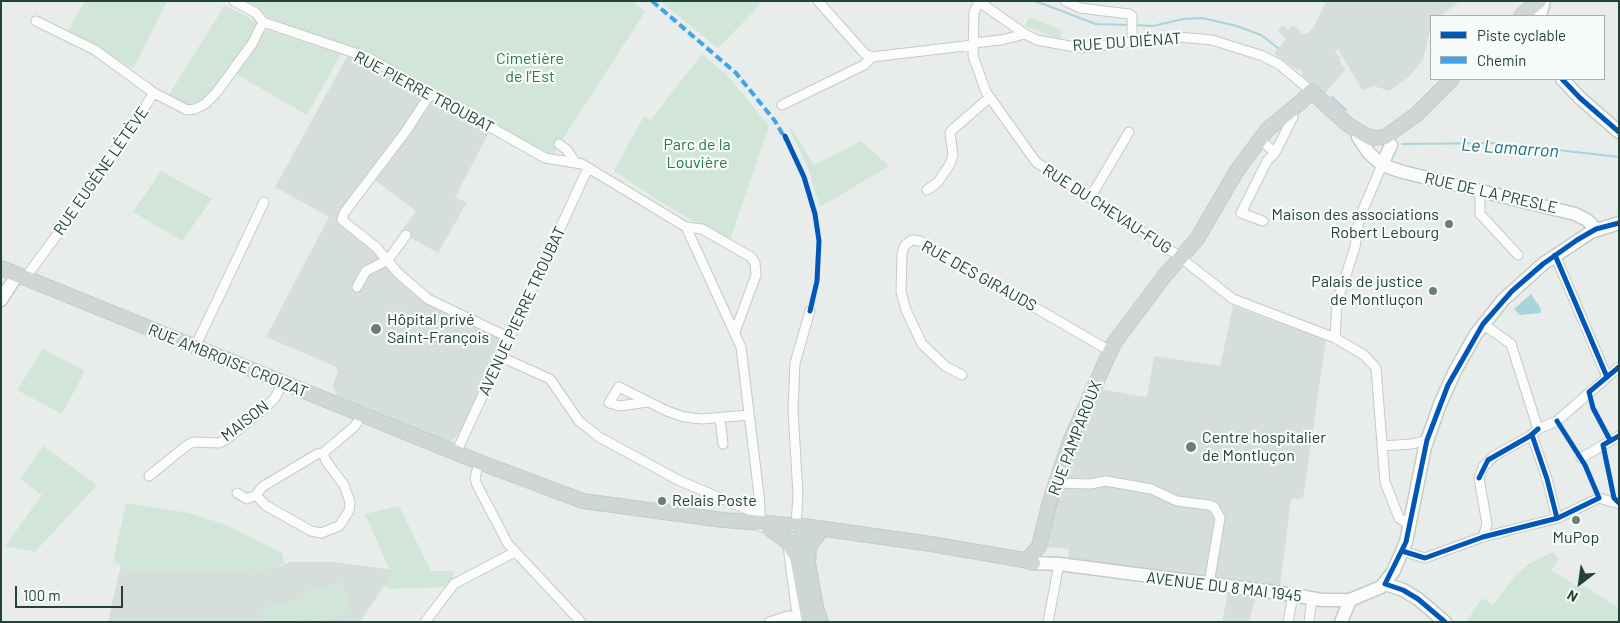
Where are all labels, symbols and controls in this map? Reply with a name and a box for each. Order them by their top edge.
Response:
legend [1430,15,1605,80]
text: Piste cyclable [1477,26,1566,44]
street label: RUE DU DIÉNAT [1072,29,1182,55]
street label: RUE PIERRE TROUBAT [351,47,497,137]
park label: Cimetière de l’Est [496,49,564,87]
text: Chemin [1477,51,1526,69]
street label: RUE EUGÈNE LÉTÈVE [49,103,153,239]
water label: Le Lamarron [1461,134,1559,162]
park label: Parc de la Louvière [663,135,731,173]
street label: RUE DU CHEVAU-FUG [1039,160,1175,258]
street label: RUE DE LA PRESLE [1423,168,1559,218]
place label: Maison des associations Robert Lebourg [1272,205,1439,243]
marker: Maison des associations Robert Lebourg [1443,218,1455,230]
street label: AVENUE PIERRE TROUBAT [474,223,570,399]
street label: RUE DES GIRAUDS [918,236,1040,316]
place label: Palais de justice de Montluçon [1311,272,1423,310]
marker: Palais de justice de Montluçon [1427,285,1439,297]
place label: Hôpital privé Saint-François [387,310,489,348]
street label: RUE AMBROISE CROIZAT [145,320,311,402]
marker: Hôpital privé Saint-François [369,322,383,336]
street label: RUE PAMPAROUX [1044,378,1106,498]
street label: MAISON [217,396,273,446]
place label: Centre hospitalier de Montluçon [1202,428,1326,466]
marker: Centre hospitalier de Montluçon [1184,440,1198,454]
place label: Relais Poste [672,491,757,511]
marker: Relais Poste [656,495,668,507]
marker: MuPop [1570,514,1582,526]
place label: MuPop [1553,528,1599,548]
north arrow [1555,558,1605,608]
street label: AVENUE DU 8 MAI 1945 [1145,568,1303,606]
scale bar [18,576,125,608]
text: 100 m [23,586,61,604]
text: N [1564,587,1581,606]

